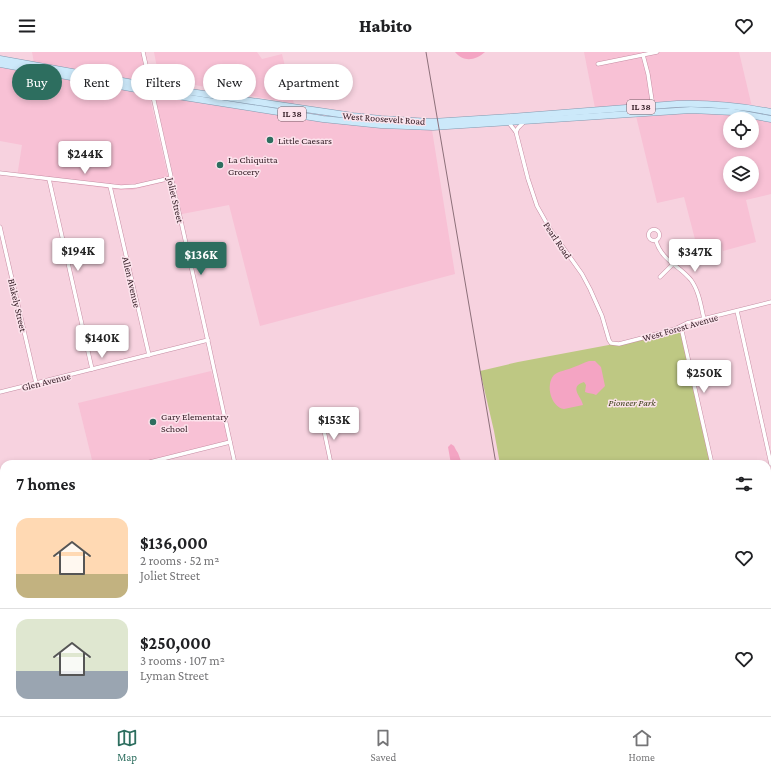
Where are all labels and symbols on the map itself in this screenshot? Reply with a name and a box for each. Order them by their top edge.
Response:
road number: IL 38 [627,100,655,114]
road number: IL 38 [278,107,306,121]
street label: West Roosevelt Road [342,110,426,127]
marker: Little Caesars [265,135,275,145]
place label: Little Caesars [278,135,332,146]
pin: $244K [57,141,113,175]
place label: La Chiquitta Grocery [228,154,278,177]
marker: La Chiquitta Grocery [215,160,225,170]
street label: Joliet Street [165,175,186,225]
street label: Pearl Road [541,220,574,261]
pin: $194K [50,238,106,272]
pin: $347K [667,239,723,273]
pin: $136K [173,242,229,276]
street label: Allen Avenue [120,256,143,309]
street label: Blakely Street [6,277,29,334]
street label: West Forest Avenue [641,311,720,344]
pin: $140K [74,325,130,359]
pin: $250K [676,360,732,394]
street label: Glen Avenue [21,370,72,393]
park label: Pioneer Park [608,397,656,408]
pin: $153K [306,407,362,441]
place label: Gary Elementary School [161,411,229,434]
marker: Gary Elementary School [148,417,158,427]

